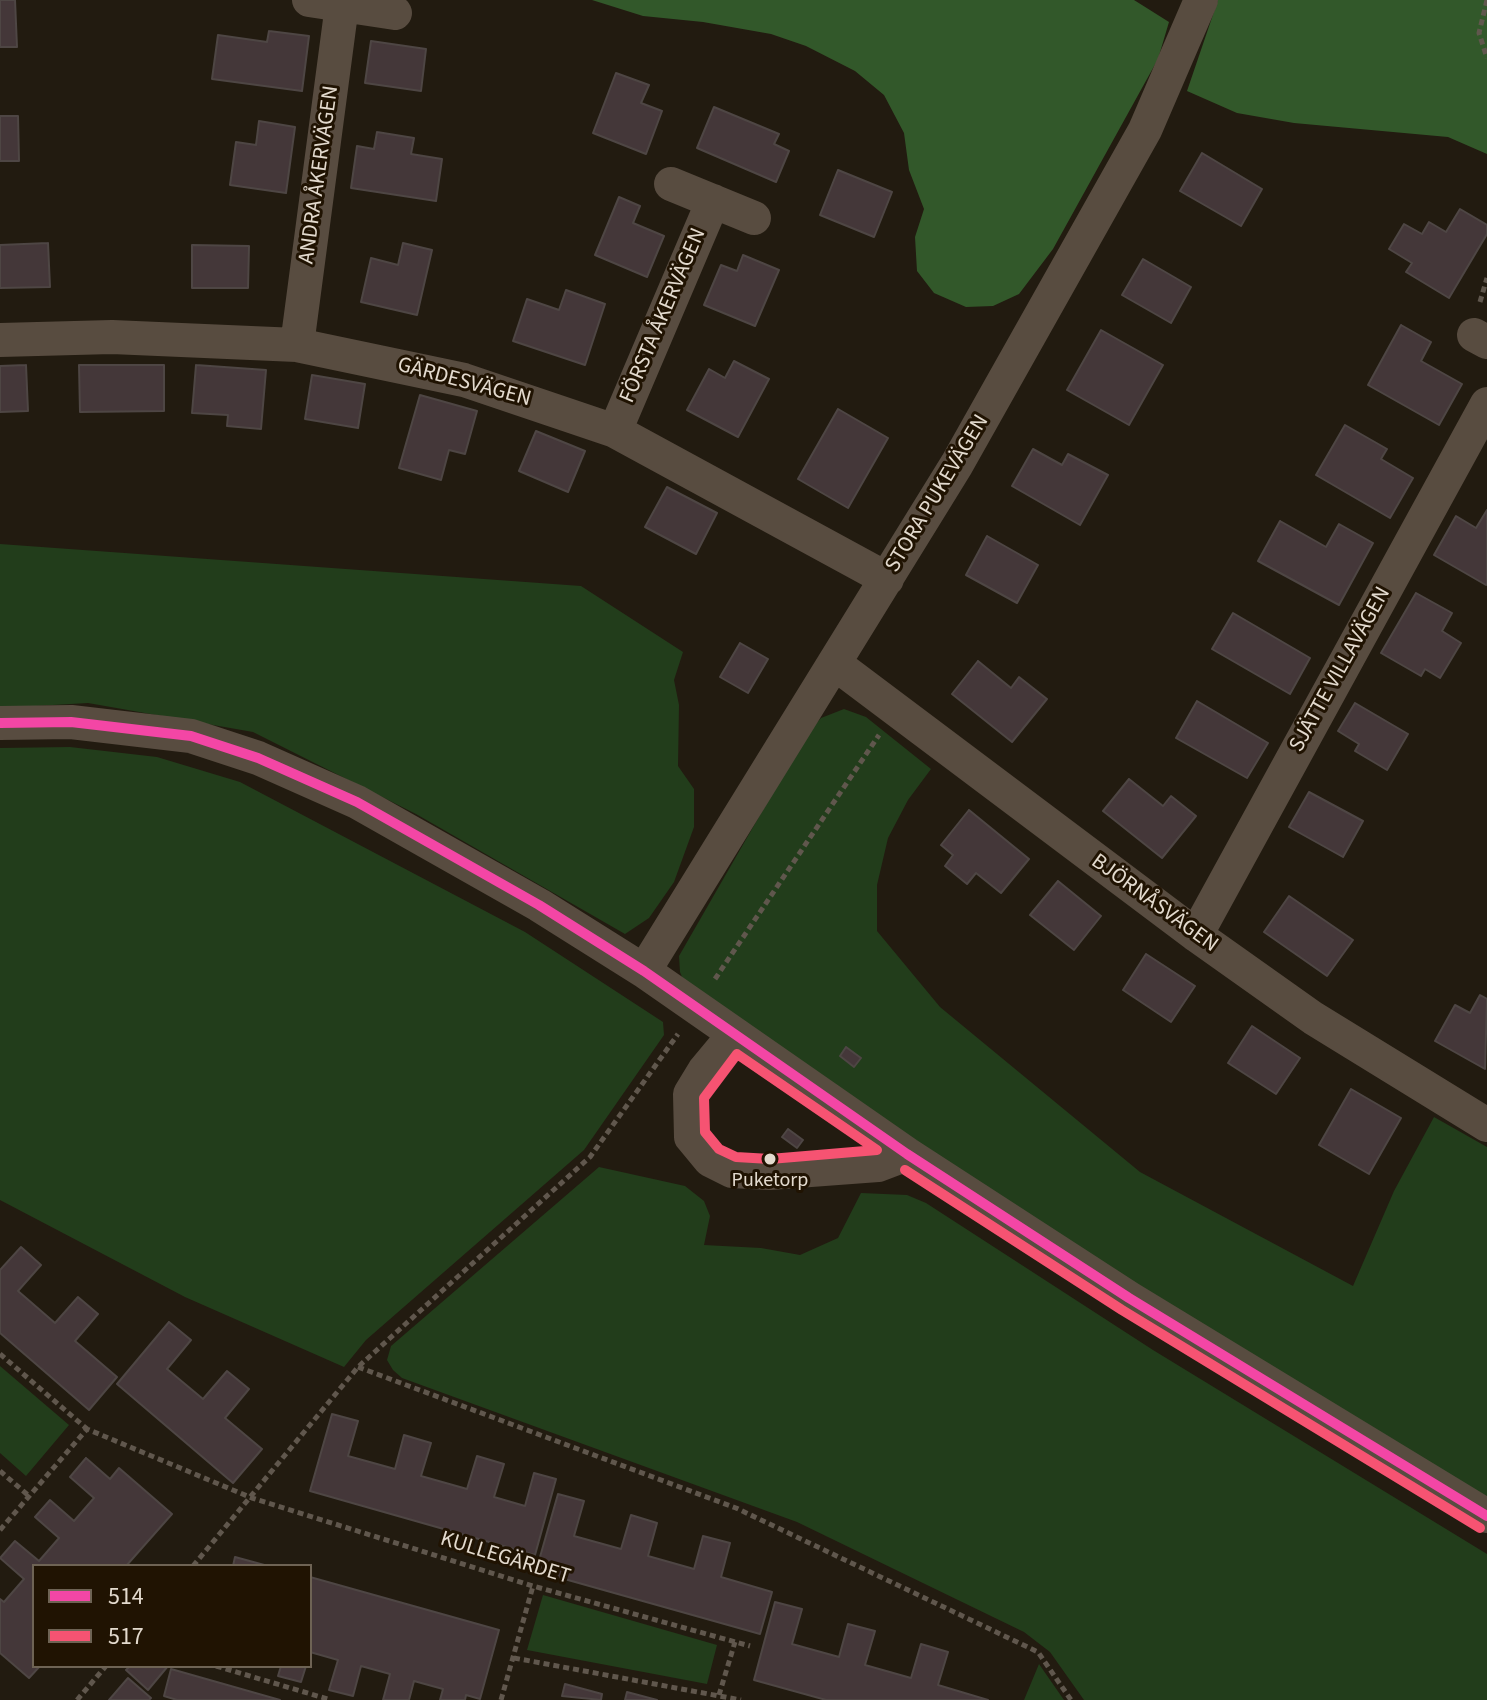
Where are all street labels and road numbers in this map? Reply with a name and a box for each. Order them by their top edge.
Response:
street label: ANDRA ÅKERVÄGEN [294,84,346,266]
street label: FÖRSTA ÅKERVÄGEN [615,225,713,407]
street label: GÄRDESVÄGEN [394,353,534,413]
street label: STORA PUKEVÄGEN [881,410,995,578]
street label: SJÄTTE VILLAVÄGEN [1285,583,1397,757]
street label: BJÖRNÅSVÄGEN [1085,849,1223,959]
street label: KULLEGÄRDET [437,1527,573,1591]

